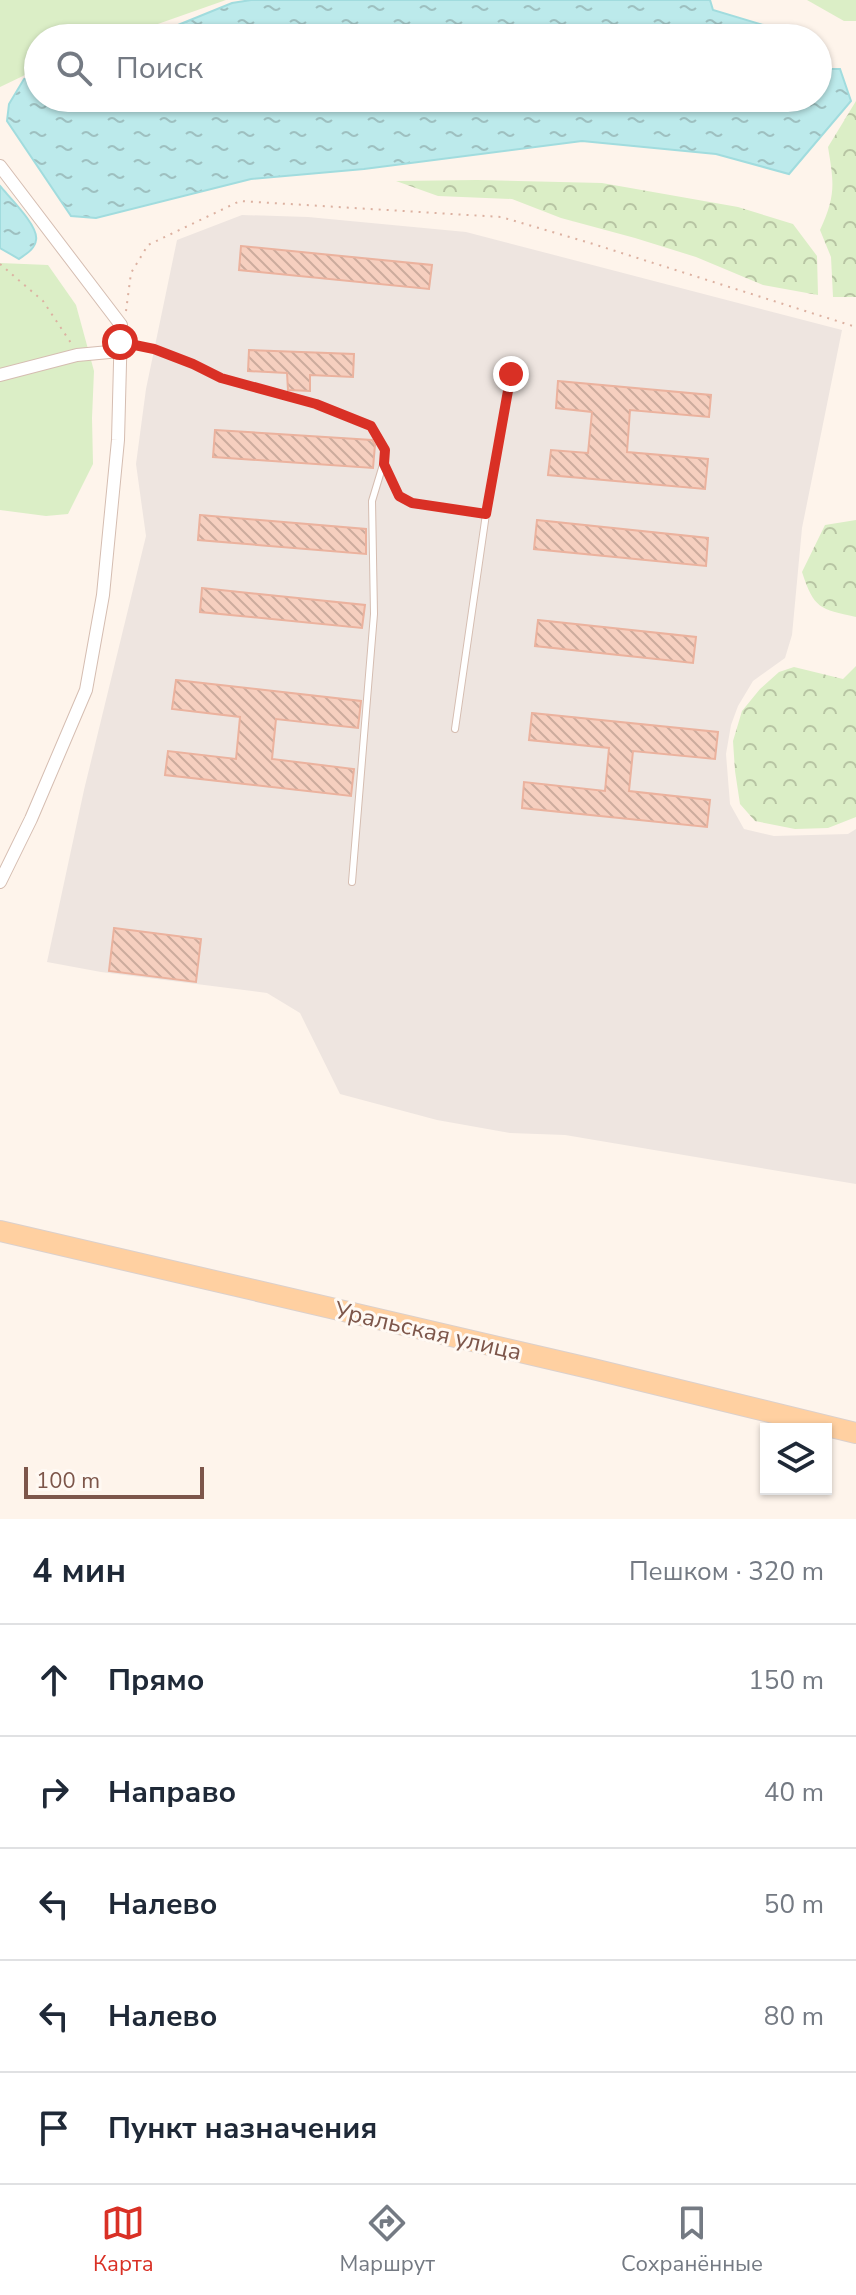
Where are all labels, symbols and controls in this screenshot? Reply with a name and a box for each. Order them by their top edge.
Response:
search box [24,24,832,112]
icon: search [52,46,96,90]
text: Поиск [116,48,203,89]
route start [102,324,138,360]
route end [493,356,529,392]
street label: Уральская улица [330,1294,525,1368]
map controls [760,1423,832,1495]
button: layers [760,1423,832,1495]
scale bar [24,1463,204,1499]
text: 100 m [36,1466,100,1496]
text: 4 мин [32,1548,126,1594]
text: Пешком · 320 m [629,1554,824,1589]
icon: ahead [32,1658,76,1702]
text: Прямо [108,1660,205,1701]
text: 150 m [748,1663,824,1698]
icon: right [32,1770,76,1814]
text: Направо [108,1772,236,1813]
text: 40 m [764,1775,824,1810]
icon: left [32,1882,76,1926]
text: Налево [108,1884,217,1925]
text: 50 m [764,1887,824,1922]
icon: left [32,1994,76,2038]
text: Налево [108,1996,217,2037]
text: 80 m [764,1999,824,2034]
icon: arrive [32,2106,76,2150]
text: Пункт назначения [108,2108,377,2149]
tab: Карта [93,2201,154,2279]
tab: Маршрут [339,2201,435,2279]
tab: Сохранённые [621,2201,763,2279]

